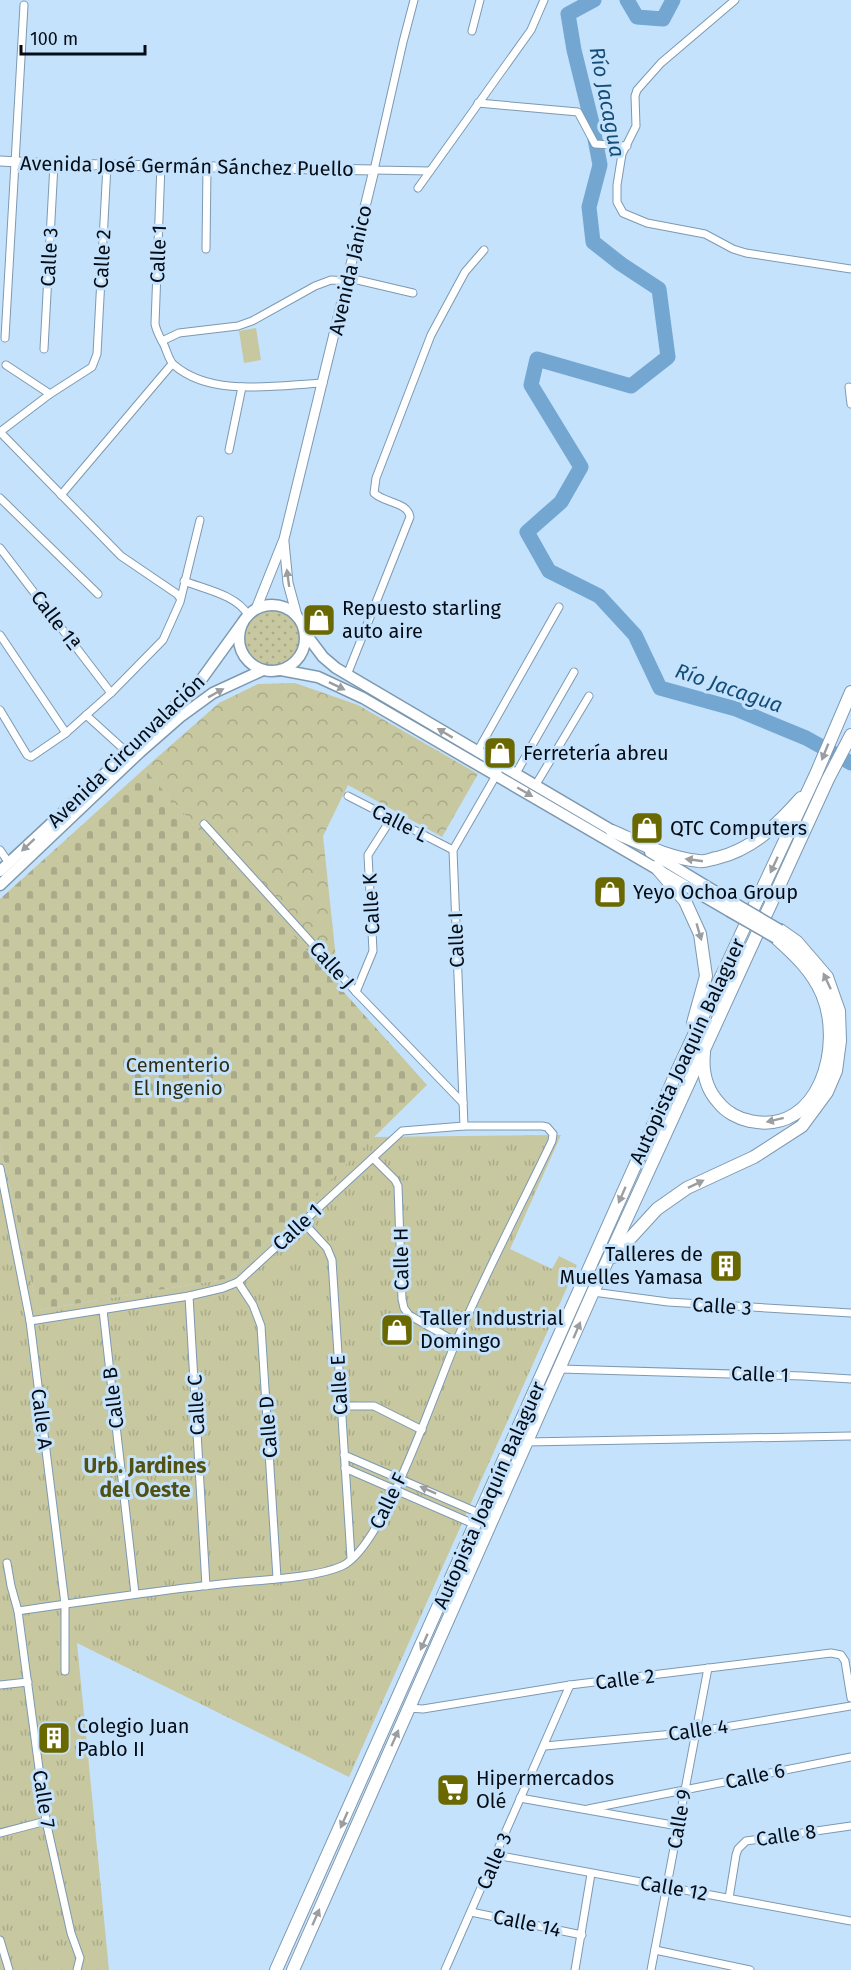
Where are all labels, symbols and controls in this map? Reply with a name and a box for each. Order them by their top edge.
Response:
scale bar [21,18,146,56]
text: 100 m [30,28,78,50]
water label: Río Jacagua [584,45,630,159]
street label: Avenida José Germán Sánchez Puello [20,151,354,181]
street label: Avenida Jánico [323,203,377,337]
street label: Calle 1 [145,225,171,283]
street label: Calle 3 [35,227,63,287]
street label: Calle 2 [88,229,116,289]
one-way arrow [284,569,293,588]
street label: Calle 1ª [26,586,86,654]
place label: Repuesto starling auto aire [342,596,502,643]
shop icon: Repuesto starling auto aire [301,602,337,638]
water label: Río Jacagua [672,657,786,719]
street label: Avenida Circunvalación [42,670,210,832]
one-way arrow [328,681,345,690]
one-way arrow [208,688,225,698]
one-way arrow [437,728,453,739]
shop icon: Ferretería abreu [482,735,518,771]
place label: Ferretería abreu [523,741,669,765]
one-way arrow [820,743,829,761]
one-way arrow [516,787,533,797]
street label: Calle L [368,799,432,847]
shop icon: QTC Computers [629,810,665,846]
place label: QTC Computers [670,816,807,840]
one-way arrow [21,838,36,851]
one-way arrow [685,855,704,864]
one-way arrow [769,857,778,874]
street label: Calle K [357,873,385,935]
shop icon: Yeyo Ochoa Group [592,874,628,910]
place label: Yeyo Ochoa Group [633,880,798,904]
street label: Calle I [443,912,469,968]
one-way arrow [695,923,704,941]
street label: Autopista Joaquín Balaguer [624,934,750,1168]
street label: Calle J [304,936,360,994]
one-way arrow [823,972,833,990]
park label: Cementerio El Ingenio [126,1053,230,1100]
one-way arrow [766,1115,784,1125]
one-way arrow [687,1180,704,1189]
one-way arrow [617,1186,627,1204]
street label: Calle 1 [268,1198,326,1256]
street label: Calle H [388,1227,414,1291]
place label: Talleres de Muelles Yamasa [560,1242,703,1289]
building icon: Talleres de Muelles Yamasa [708,1248,744,1284]
street label: Calle 3 [691,1292,753,1320]
place label: Taller Industrial Domingo [420,1306,563,1353]
shop icon: Taller Industrial Domingo [379,1312,415,1348]
one-way arrow [572,1320,582,1338]
street label: Calle E [325,1354,353,1416]
street label: Calle 1 [731,1361,789,1387]
street label: Calle B [97,1366,129,1430]
street label: Calle C [182,1374,210,1436]
street label: Autopista Joaquín Balaguer [428,1377,550,1612]
street label: Calle A [26,1387,58,1451]
street label: Calle D [254,1395,282,1459]
district label: Urb. Jardines del Oeste [84,1453,206,1503]
street label: Calle F [364,1469,412,1533]
one-way arrow [419,1486,436,1495]
one-way arrow [419,1633,428,1650]
street label: Calle 2 [594,1663,656,1695]
place label: Colegio Juan Pablo II [77,1714,190,1761]
street label: Calle 4 [667,1714,730,1746]
building icon: Colegio Juan Pablo II [36,1720,72,1756]
one-way arrow [391,1730,400,1747]
street label: Calle 6 [723,1758,787,1794]
place label: Hipermercados Olé [476,1766,614,1813]
street label: Calle 7 [28,1768,60,1830]
supermarket icon: Hipermercados Olé [435,1772,471,1808]
street label: Calle 9 [662,1787,696,1851]
one-way arrow [339,1811,349,1829]
street label: Calle 8 [754,1819,818,1851]
street label: Calle 3 [471,1829,517,1893]
street label: Calle 12 [638,1870,710,1906]
street label: Calle 14 [491,1904,563,1942]
one-way arrow [312,1908,321,1925]

